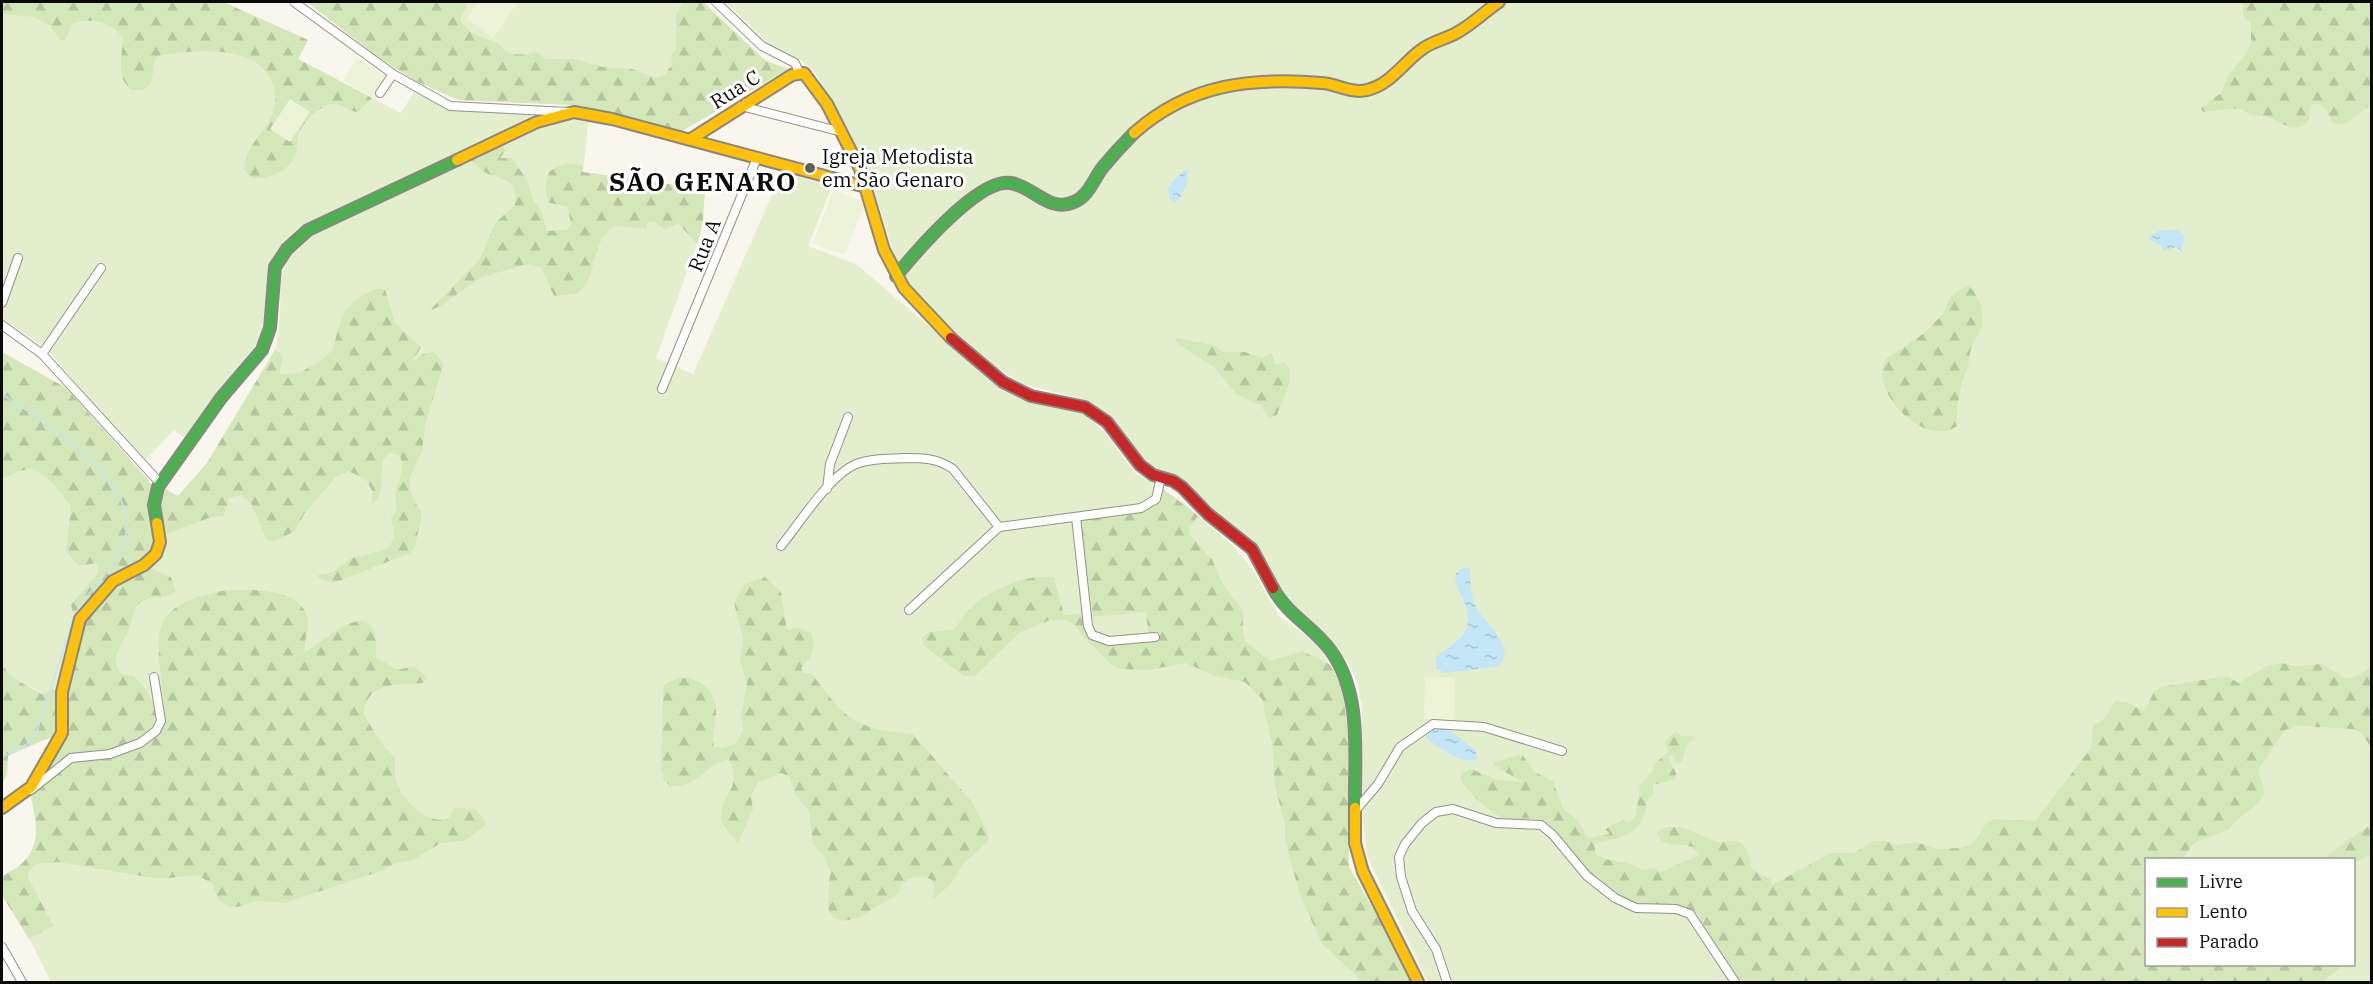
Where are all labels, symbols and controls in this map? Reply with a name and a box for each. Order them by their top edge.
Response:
street label: Rua C [705,63,765,115]
place label: Igreja Metodista em São Genaro [822,143,974,193]
marker: Igreja Metodista em São Genaro [803,161,817,175]
district label: SÃO GENARO [609,164,797,198]
street label: Rua A [681,214,727,276]
legend [2145,858,2355,966]
text: Livre [2199,870,2243,893]
text: Lento [2199,900,2247,923]
text: Parado [2199,930,2259,953]

